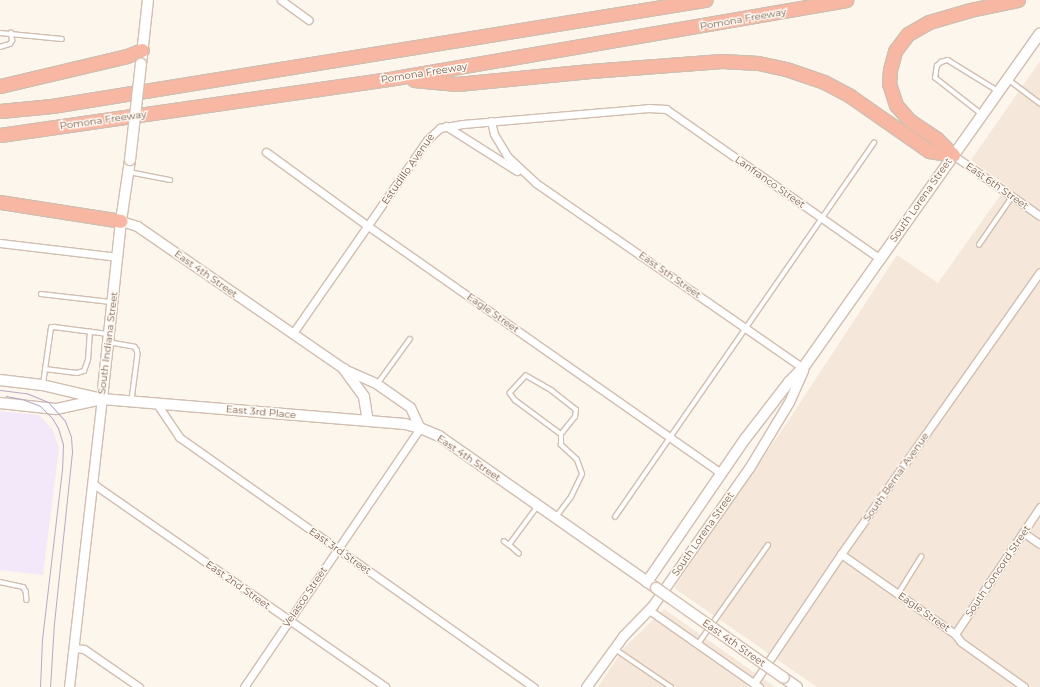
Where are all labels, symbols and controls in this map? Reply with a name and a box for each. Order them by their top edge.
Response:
street label: Pomona Freeway [699,6,787,32]
street label: Pomona Freeway [380,60,468,86]
street label: Pomona Freeway [59,108,147,132]
street label: Estudillo Avenue [379,131,437,207]
street label: Lanfranco Street [733,153,807,211]
street label: South Lorena Street [887,156,955,244]
street label: East 6th Street [963,160,1031,212]
street label: East 4th Street [172,248,240,300]
street label: East 5th Street [636,249,704,301]
street label: South Indiana Street [96,291,120,395]
street label: Eagle Street [465,291,521,335]
street label: East 3rd Place [225,403,297,421]
street label: South Bernal Avenue [861,430,931,524]
street label: East 4th Street [435,432,503,484]
street label: South Lorena Street [669,490,737,578]
street label: South Concord Street [963,523,1033,619]
street label: East 3rd Street [307,525,373,577]
street label: East 2nd Street [203,558,273,612]
street label: Velasco Street [280,564,330,630]
street label: Eagle Street [896,590,952,634]
street label: East 4th Street [700,617,768,669]

